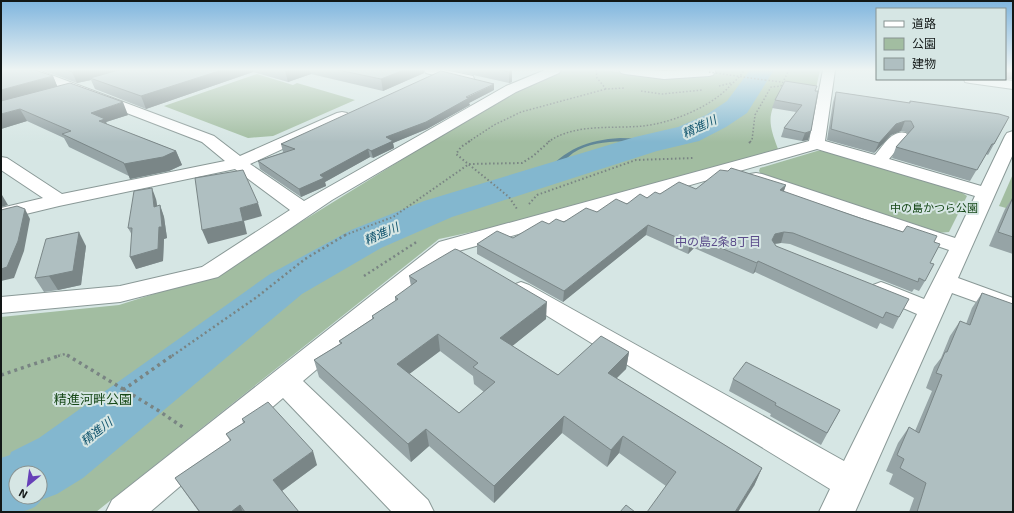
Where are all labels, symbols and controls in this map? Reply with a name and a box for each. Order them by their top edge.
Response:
legend [876,8,1006,80]
text: 道路 [912,16,936,30]
text: 公園 [912,36,936,50]
text: 建物 [912,56,936,70]
water label: 精進川 [680,111,720,140]
park label: 中の島かつら公園 [890,201,978,214]
water label: 精進川 [362,218,402,247]
district label: 中の島2条8丁目 [675,234,761,248]
park label: 精進河畔公園 [54,391,132,407]
water label: 精進川 [78,413,116,448]
north arrow [8,465,48,505]
text: N [16,487,30,502]

